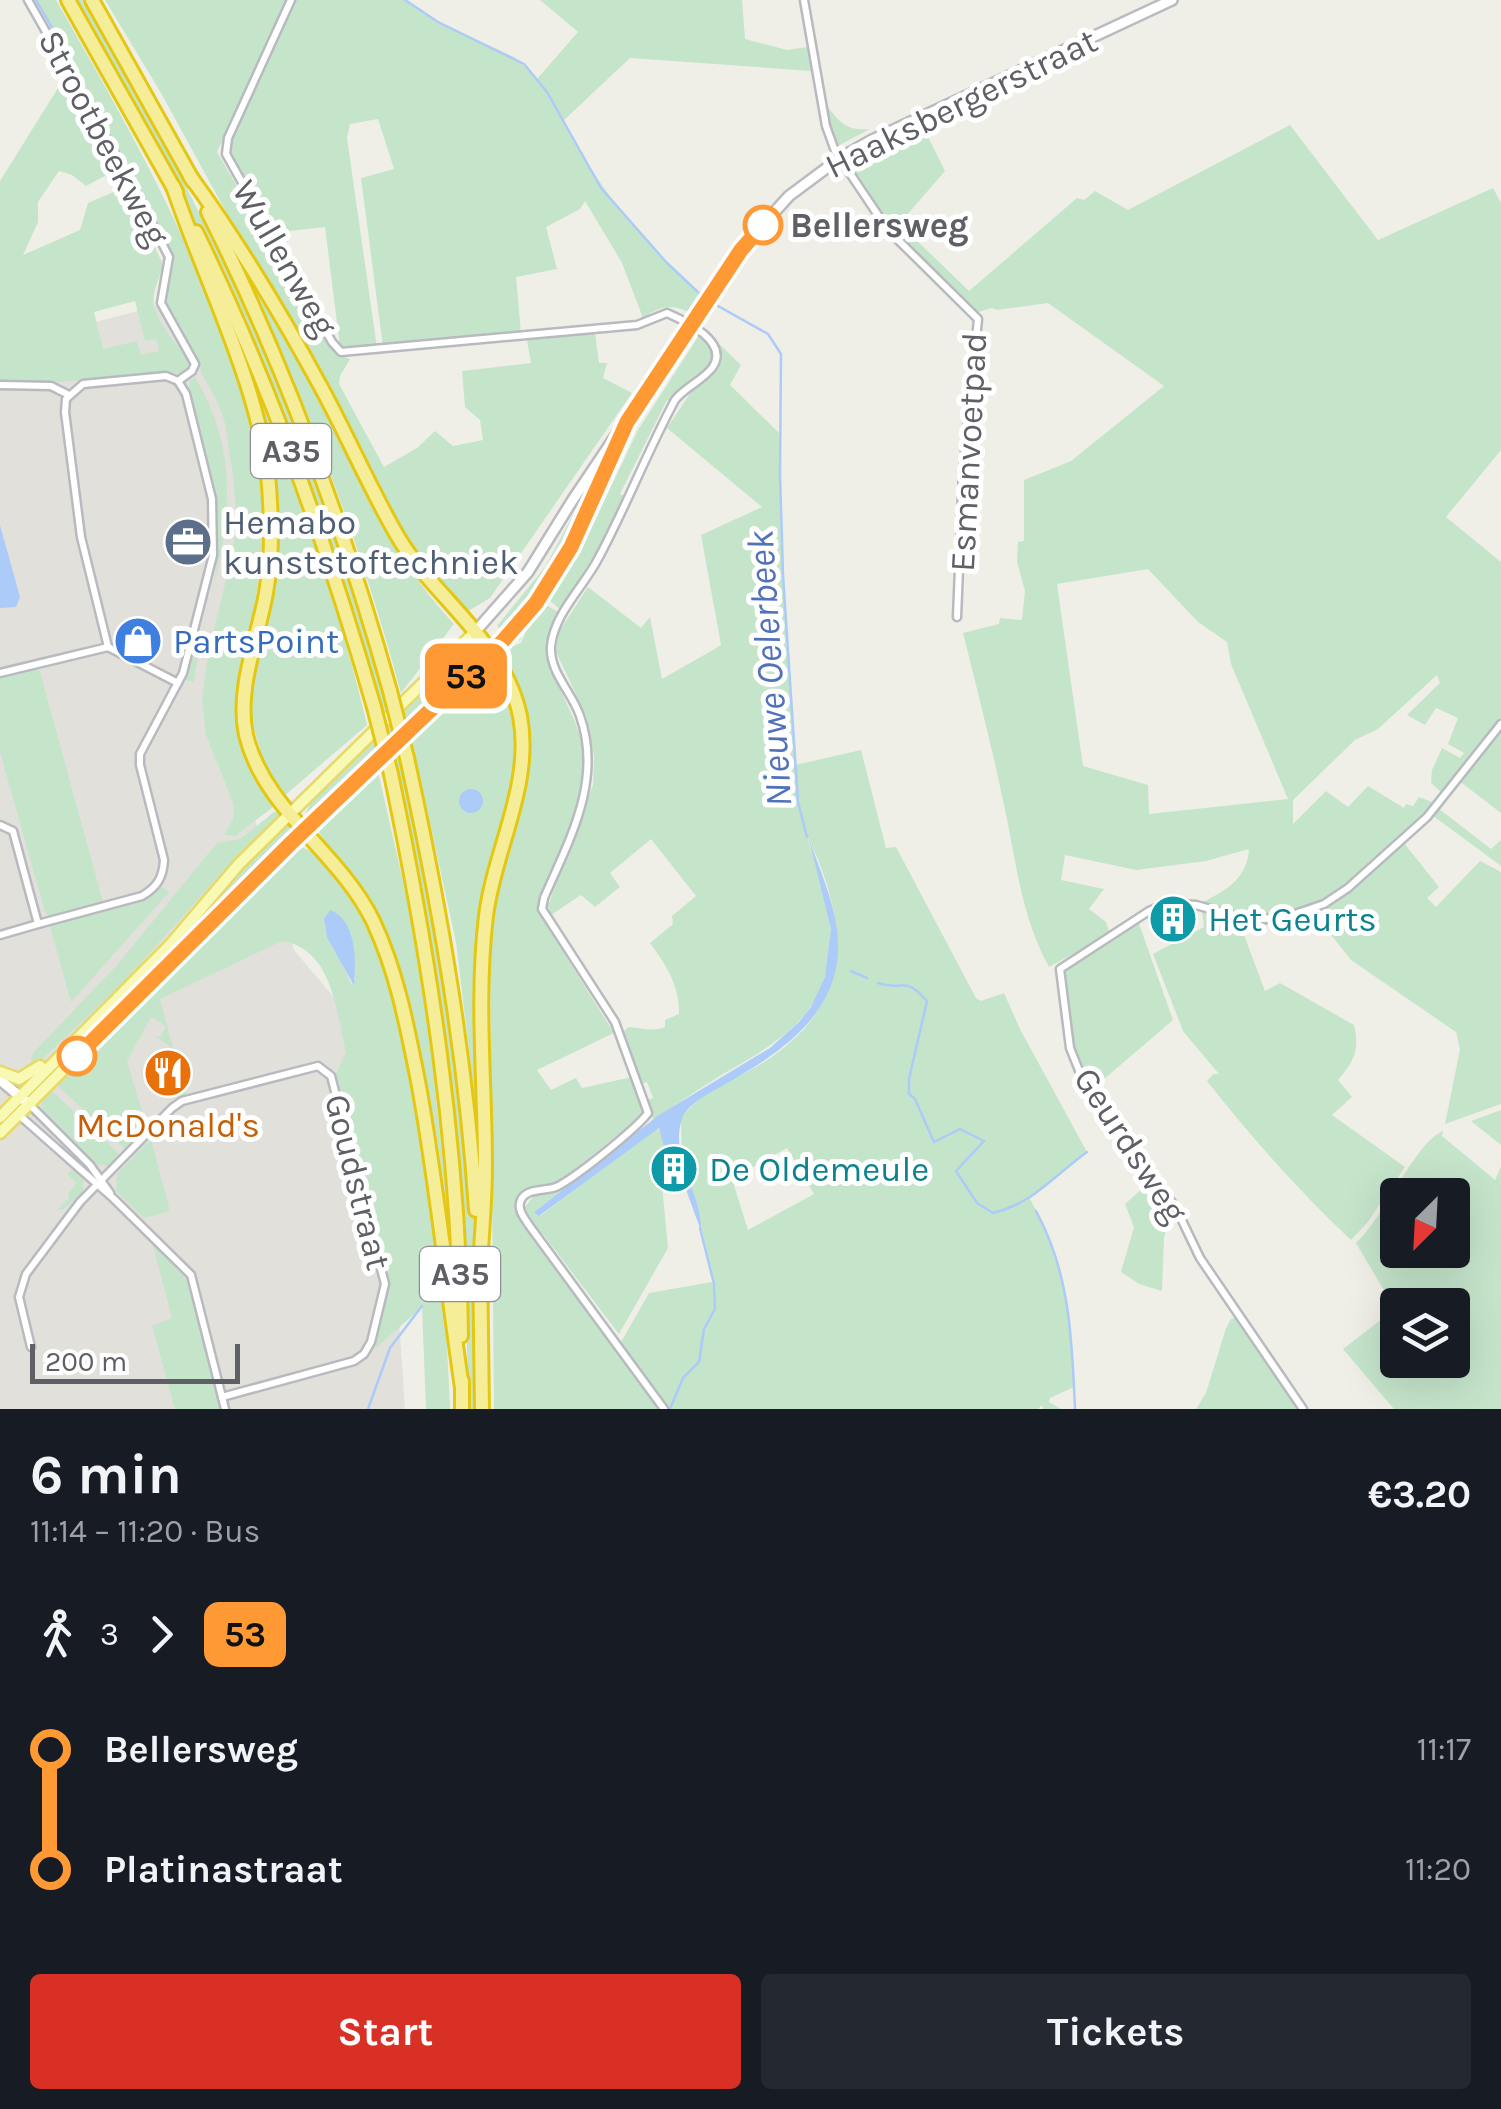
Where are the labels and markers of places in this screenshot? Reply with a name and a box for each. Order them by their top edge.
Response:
place label: Bellersweg [790,205,969,247]
marker: Bellersweg [744,206,782,244]
place label: Hemabo kunststoftechniek [223,502,519,583]
office icon: Hemabo kunststoftechniek [162,516,214,568]
shop icon: PartsPoint [112,615,164,667]
place label: PartsPoint [173,621,339,662]
building icon: Het Geurts [1147,893,1199,945]
place label: Het Geurts [1208,899,1377,940]
unlabelled marker [58,1037,96,1075]
restaurant icon: McDonald's [142,1047,194,1099]
place label: McDonald's [76,1105,260,1146]
building icon: De Oldemeule [648,1143,700,1195]
place label: De Oldemeule [709,1149,929,1190]

